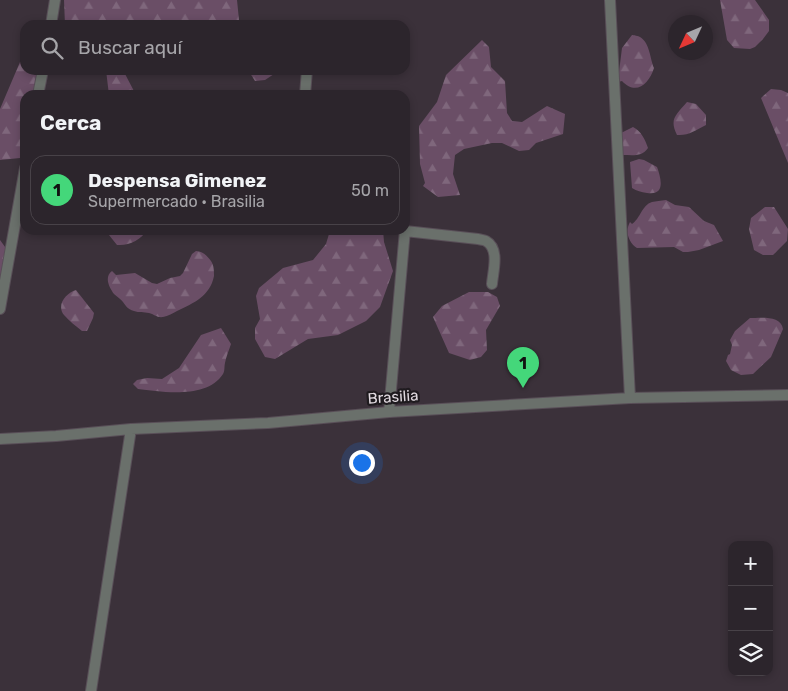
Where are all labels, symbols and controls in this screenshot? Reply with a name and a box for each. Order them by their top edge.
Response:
north arrow [668,15,713,60]
search box [20,20,410,75]
icon: search [38,34,66,62]
text: Buscar aquí [78,36,182,59]
text: Cerca [40,110,101,135]
text: Despensa Gimenez [88,169,266,192]
text: 1 [53,181,61,200]
text: 50 m [351,181,389,200]
text: Supermercado · Brasilia [88,192,265,211]
pin: 1 [507,347,539,388]
street label: Brasilia [367,386,419,408]
your location [349,450,375,476]
map controls [728,541,773,676]
button: + [728,541,773,586]
button: − [728,586,773,631]
button: layers [728,631,773,676]

